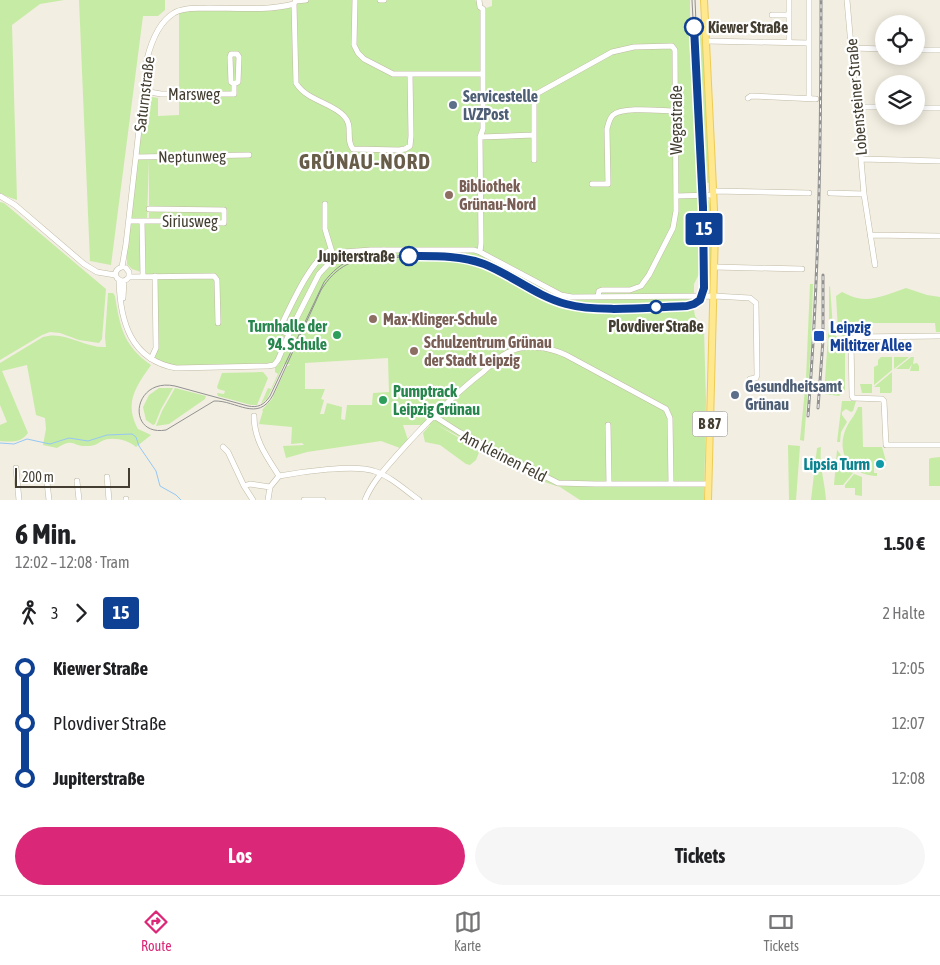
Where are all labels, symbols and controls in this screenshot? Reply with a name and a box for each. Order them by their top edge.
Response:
map controls [875,15,925,125]
button: locate [875,15,925,65]
marker: Kiewer Straße [684,17,704,37]
place label: Kiewer Straße [708,18,788,36]
street label: Lobensteiner Straße [842,38,870,156]
street label: Saturnstraße [130,55,158,133]
button: layers [875,75,925,125]
street label: Marsweg [168,85,220,104]
street label: Wegastraße [667,85,686,155]
place label: Servicestelle LVZPost [463,87,538,123]
marker: Servicestelle LVZPost [447,99,459,111]
street label: Neptunweg [158,146,226,167]
district label: GRÜNAU-NORD [299,149,431,173]
place label: Bibliothek Grünau-Nord [459,177,537,213]
marker: Bibliothek Grünau-Nord [443,189,455,201]
street label: Siriusweg [162,212,218,231]
line badge: 15 [682,213,726,245]
text: 15 [696,218,712,239]
marker: Jupiterstraße [399,246,419,266]
place label: Jupiterstraße [317,247,395,265]
marker: Plovdiver Straße [649,300,663,314]
place label: Max-Klinger-Schule [383,310,497,328]
marker: Max-Klinger-Schule [367,313,379,325]
place label: Turnhalle der 94. Schule [248,317,327,353]
place label: Plovdiver Straße [608,317,704,335]
place label: Leipzig Miltitzer Allee [830,318,912,354]
marker: Turnhalle der 94. Schule [331,329,343,341]
marker: Leipzig Miltitzer Allee [812,329,826,343]
place label: Schulzentrum Grünau der Stadt Leipzig [424,333,552,369]
marker: Schulzentrum Grünau der Stadt Leipzig [408,345,420,357]
place label: Gesundheitsamt Grünau [745,377,842,413]
place label: Pumptrack Leipzig Grünau [393,382,480,418]
marker: Gesundheitsamt Grünau [729,389,741,401]
marker: Pumptrack Leipzig Grünau [377,394,389,406]
road number: B 87 [692,412,728,436]
street label: Am kleinen Feld [458,427,550,485]
place label: Lipsia Turm [803,455,870,473]
marker: Lipsia Turm [874,458,886,470]
scale bar [15,465,130,488]
text: 200 m [22,469,54,485]
text: 6 Min. [15,518,76,550]
text: 1.50 € [884,532,925,554]
text: 12:02 – 12:08 · Tram [15,553,130,571]
icon: walk [15,599,43,627]
icon: forward [67,599,95,627]
text: 15 [113,602,129,623]
text: 3 [51,604,59,622]
text: 2 Halte [883,604,925,622]
text: Kiewer Straße [53,657,148,679]
text: 12:05 [892,659,925,677]
text: Plovdiver Straße [53,712,166,734]
text: 12:07 [892,714,925,732]
text: Jupiterstraße [53,767,145,789]
text: 12:08 [892,769,925,787]
button: Los [15,827,465,885]
button: Tickets [475,827,925,885]
tab: Route [141,908,172,954]
tab: Karte [454,908,482,954]
tab: Tickets [764,908,799,954]

